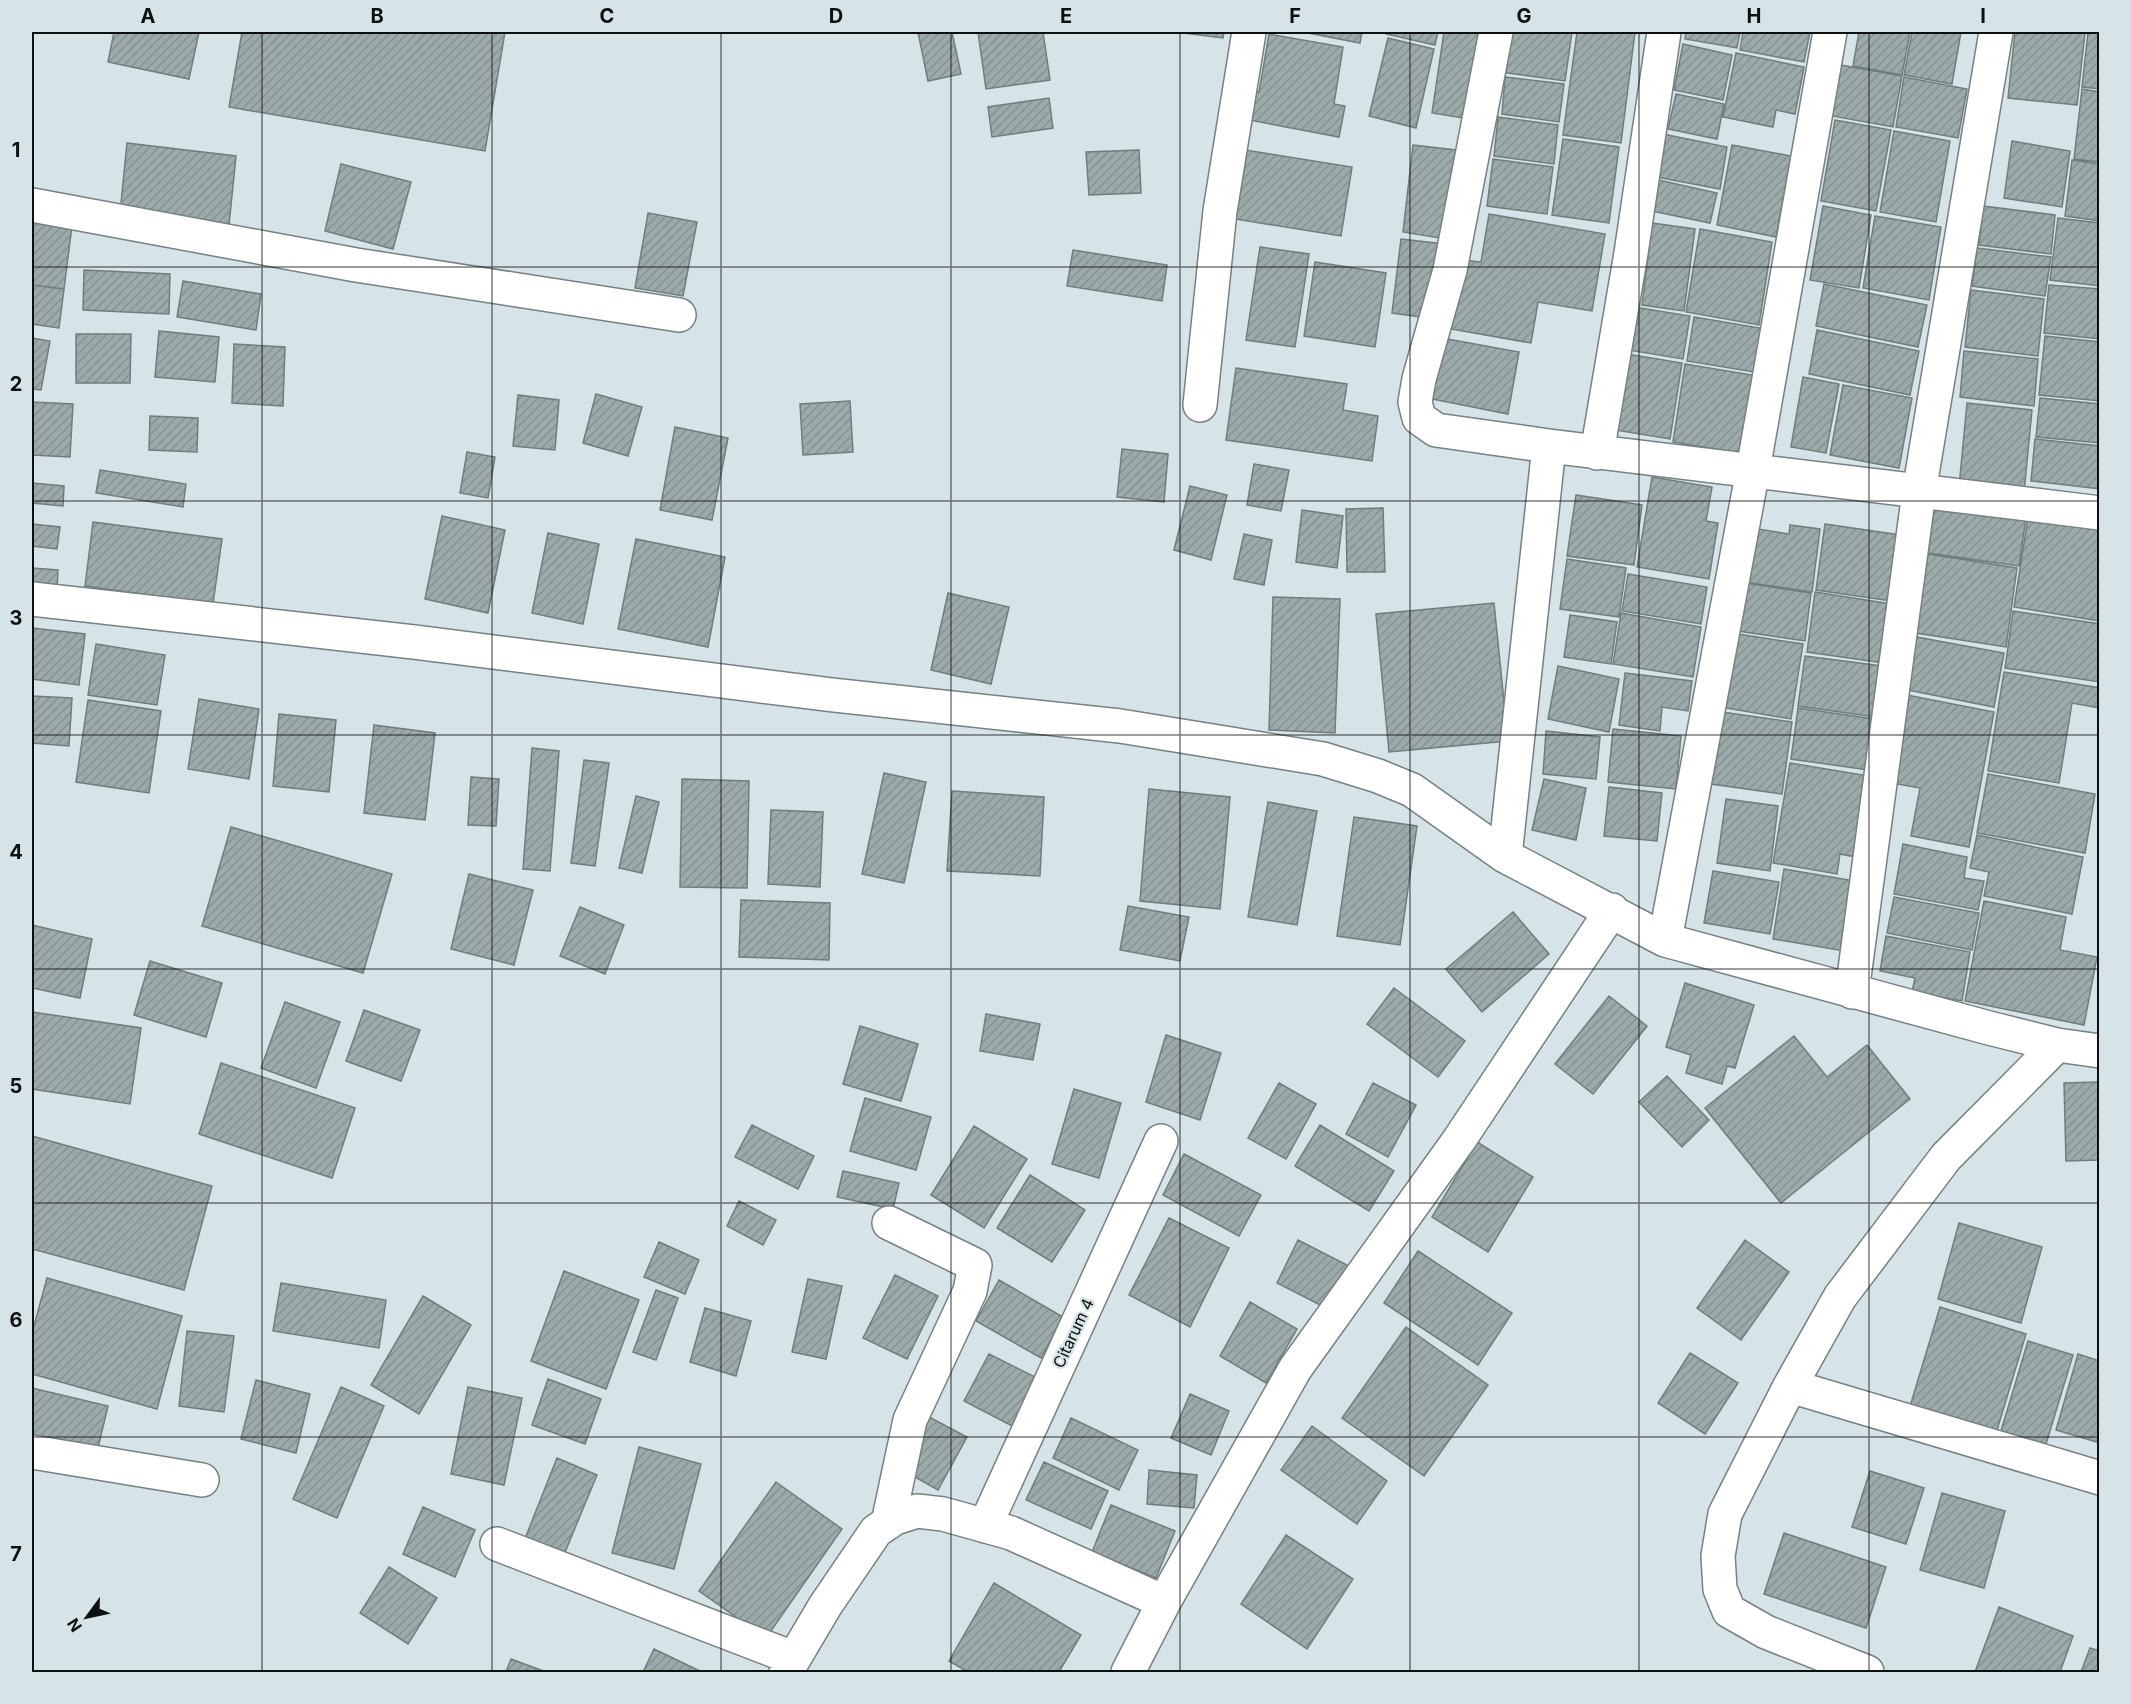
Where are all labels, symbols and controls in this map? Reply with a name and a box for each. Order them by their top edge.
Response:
text: A [141,4,156,28]
text: B [370,4,384,28]
text: C [600,4,614,28]
text: D [829,4,843,28]
text: E [1060,4,1072,28]
text: F [1289,4,1301,28]
text: G [1516,4,1532,28]
text: H [1747,4,1761,28]
text: I [1980,4,1986,28]
text: 1 [12,138,20,162]
text: 2 [10,372,22,396]
text: 3 [10,606,22,630]
text: 4 [9,840,23,864]
text: 5 [10,1074,22,1098]
street label: Citarum 4 [1048,1295,1098,1371]
text: 6 [10,1308,23,1332]
text: 7 [10,1542,22,1566]
north arrow [57,1587,117,1647]
text: N [63,1615,86,1636]

